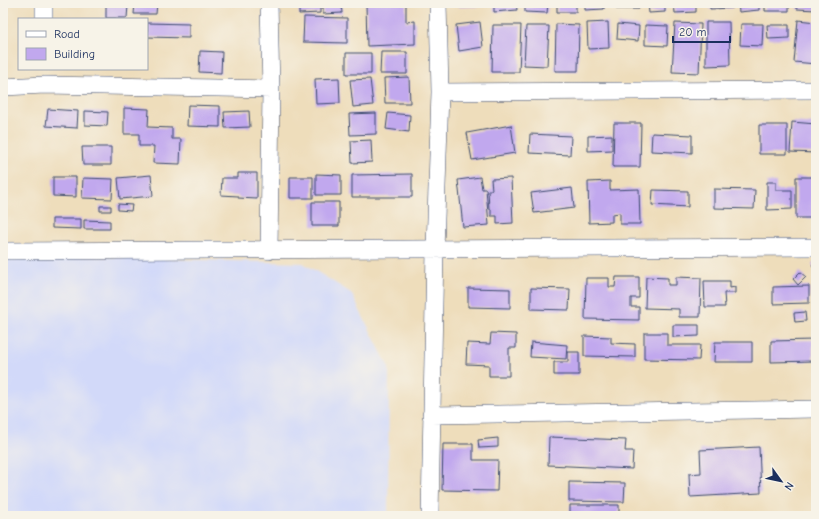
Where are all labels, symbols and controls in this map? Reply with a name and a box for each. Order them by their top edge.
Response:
legend [18,18,148,70]
scale bar [673,18,730,44]
text: 20 m [679,25,707,39]
text: Road [54,27,80,41]
text: Building [54,47,95,61]
north arrow [761,461,801,501]
text: N [782,480,796,493]

